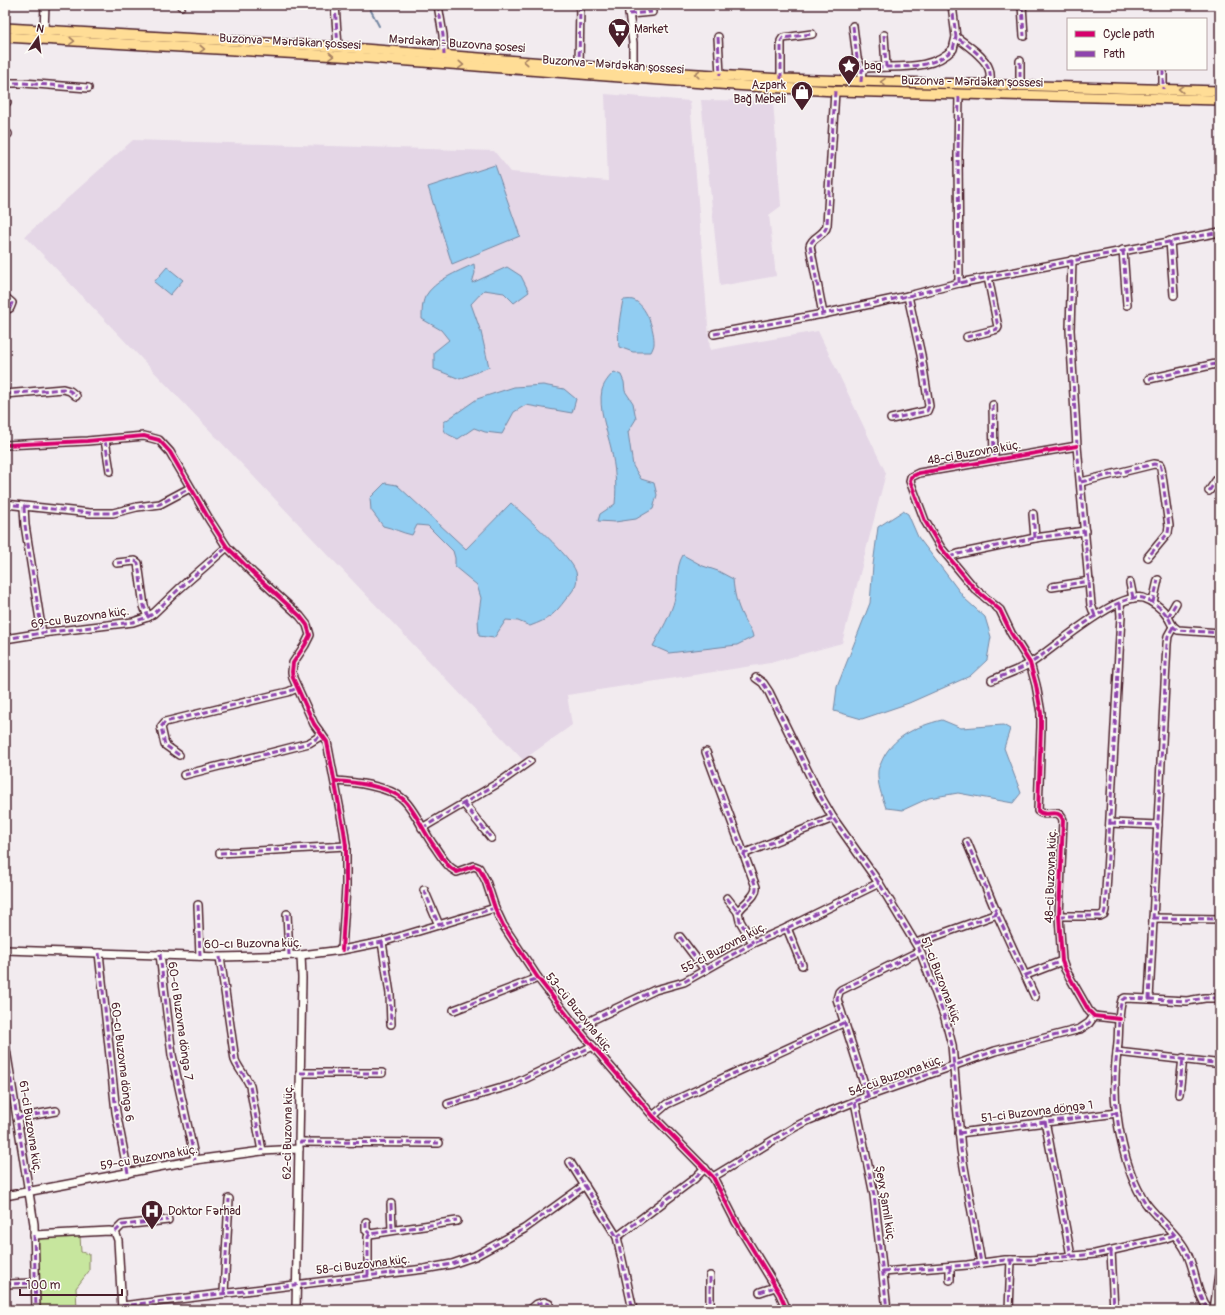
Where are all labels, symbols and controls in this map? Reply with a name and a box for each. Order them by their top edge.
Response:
supermarket icon: Market [606,16,632,49]
north arrow [18,18,58,58]
legend [1067,18,1207,70]
text: N [35,22,46,36]
place label: Market [634,22,668,37]
text: Cycle path [1103,27,1155,42]
street label: Buzonva - Mərdəkan şossesi [219,31,361,53]
street label: Mərdəkan - Buzovna şosesi [388,32,526,56]
one-way arrow [69,37,75,46]
one-way arrow [199,44,205,53]
text: Path [1103,47,1125,62]
one-way arrow [328,52,334,60]
street label: Buzonva - Mərdəkan şossesi [542,53,684,77]
place icon: bag [836,53,862,86]
one-way arrow [523,57,529,66]
place label: bag [864,59,882,74]
one-way arrow [458,61,464,70]
one-way arrow [694,69,700,78]
street label: Buzonva - Mərdəkan şossesi [901,73,1043,91]
place label: Azpark Bağ Mebeli [733,78,786,107]
one-way arrow [880,78,886,86]
shop icon: Azpark Bağ Mebeli [789,79,815,112]
one-way arrow [1178,85,1184,94]
street label: 48-ci Buzovna küç. [926,437,1022,469]
street label: 69-cu Buzovna küç. [30,604,130,632]
street label: 48-ci Buzovna küç. [1042,828,1060,924]
street label: 55-ci Buzovna küç. [679,919,769,977]
street label: 51-ci Buzovna küç. [917,935,965,1027]
street label: 60-cı Buzovna küç. [204,936,302,952]
street label: 60-cı Buzovna döngə 7 [164,961,196,1082]
street label: 53-cü Buzovna küç. [542,970,616,1056]
street label: 60-cı Buzovna döngə 6 [107,1001,137,1123]
street label: 54-cü Buzovna küç. [847,1052,945,1100]
street label: 61-ci Buzovna küç. [15,1080,45,1174]
street label: 62-ci Buzovna küç. [280,1084,296,1180]
street label: 51-ci Buzovna döngə 1 [980,1098,1094,1126]
street label: 59-cu Buzovna küç. [99,1142,199,1174]
street label: Şeyx Şamil küç. [872,1164,898,1244]
hospital icon: Doktor Fərhad [139,1198,165,1231]
place label: Doktor Fərhad [168,1204,241,1219]
street label: 58-ci Buzovna küç. [315,1252,411,1278]
scale bar [20,1271,122,1297]
text: 100 m [26,1278,61,1293]

